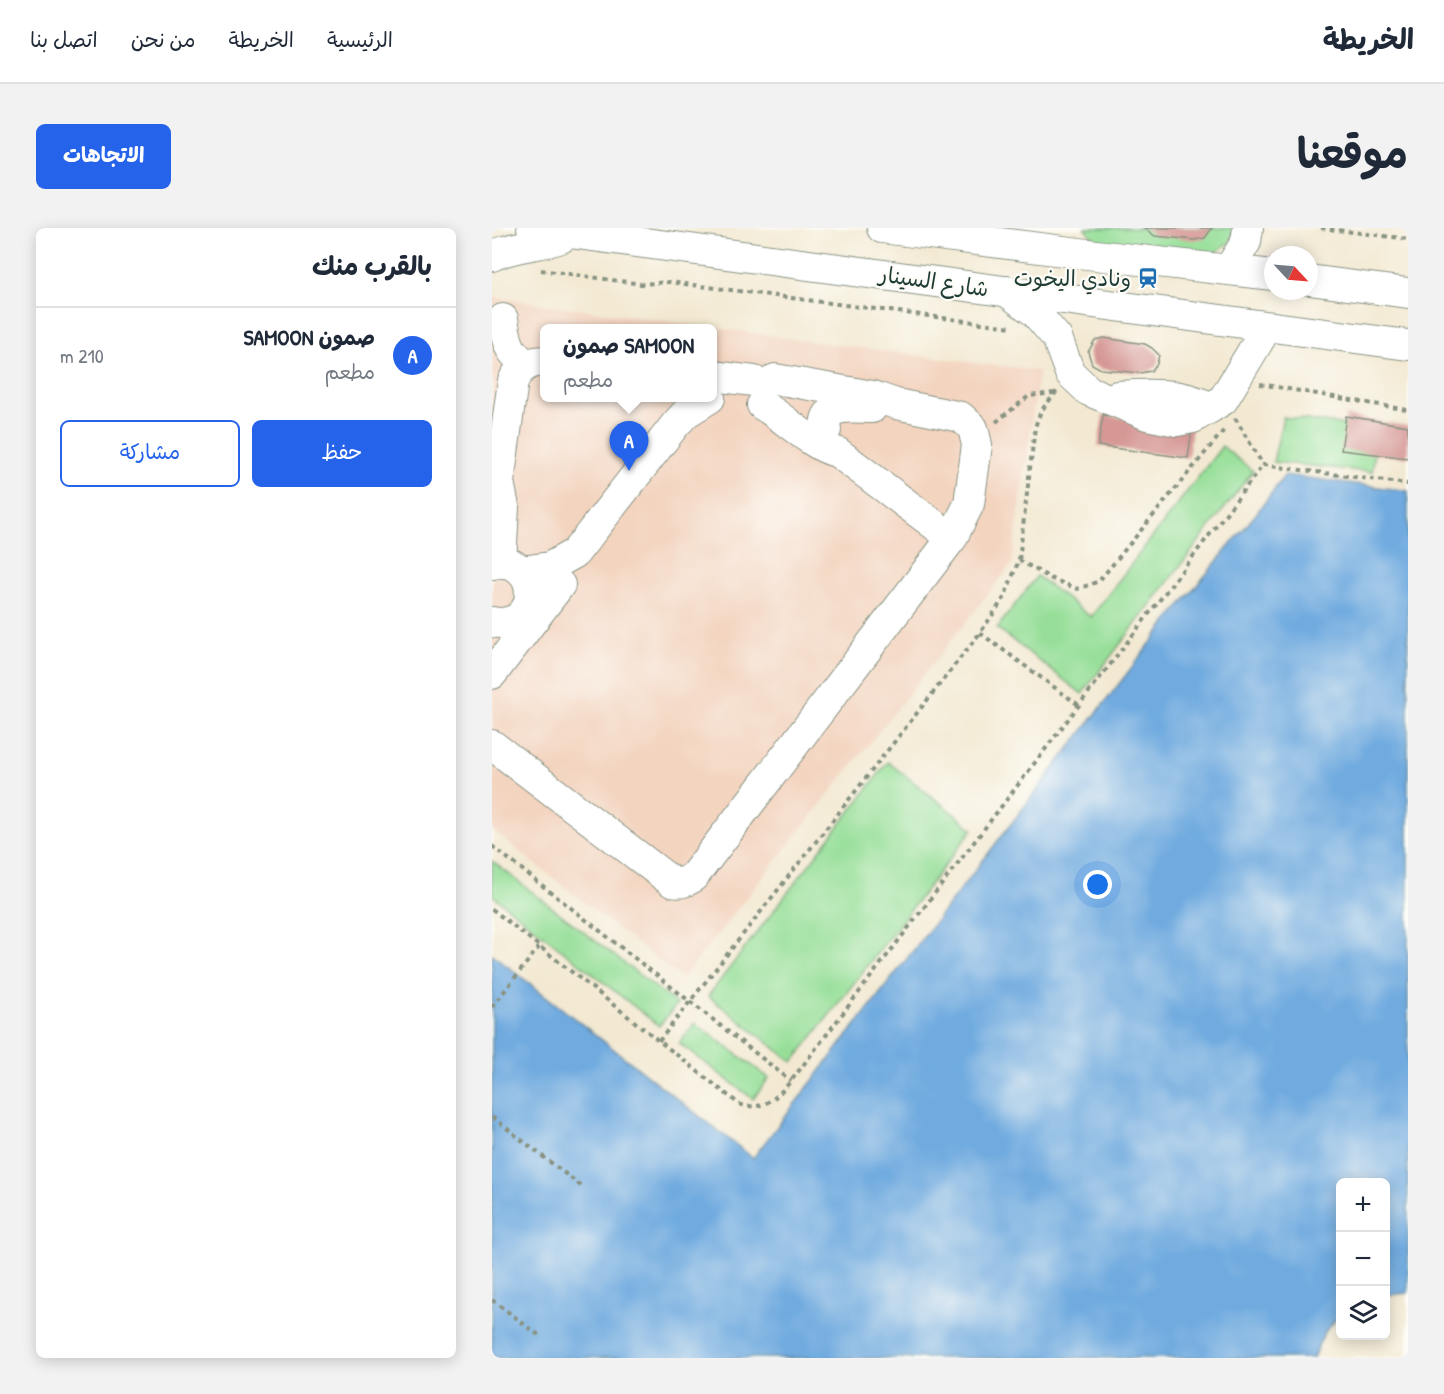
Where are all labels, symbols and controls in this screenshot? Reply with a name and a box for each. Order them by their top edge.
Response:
text: الخريطة [1323,20,1414,58]
text: اتصل بنا [30,25,98,54]
text: من نحن [131,25,195,54]
text: الخريطة [228,25,294,54]
text: الرئيسية [327,25,393,54]
button: الاتجاهات [36,124,171,189]
text: موقعنا [1297,124,1408,181]
north arrow [1264,246,1318,300]
text: بالقرب منك [312,248,432,283]
street label: شارع السينار [875,258,991,305]
place label: ونادي اليخوت [1014,263,1131,295]
station icon: ونادي اليخوت [1136,266,1160,290]
text: صمون SAMOON [243,322,375,352]
popup [540,324,717,402]
text: صمون SAMOON [563,330,694,360]
text: 210 m [60,342,104,369]
text: A [408,342,417,369]
text: مطعم [324,358,375,385]
text: مطعم [563,366,613,393]
button: مشاركة [60,420,240,487]
button: حفظ [252,420,432,487]
pin: A [610,422,648,471]
your location [1083,870,1112,899]
map controls [1336,1178,1390,1340]
button: + [1336,1178,1390,1232]
button: − [1336,1232,1390,1286]
button: layers [1336,1286,1390,1340]

